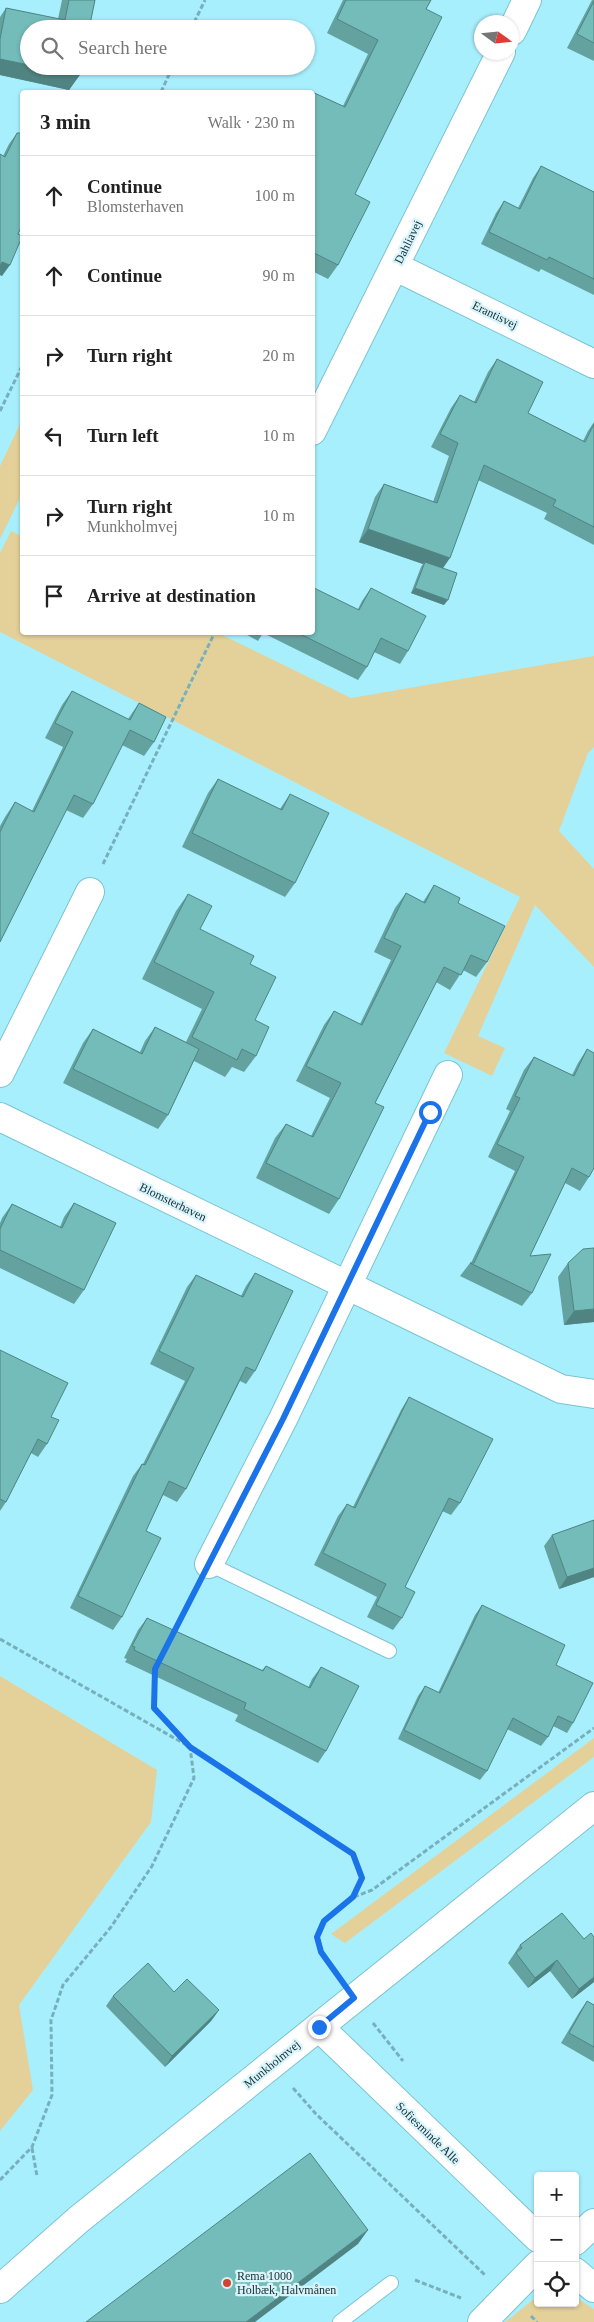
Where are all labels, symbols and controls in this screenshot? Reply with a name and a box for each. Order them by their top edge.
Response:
north arrow [474,15,519,60]
search box [20,20,315,75]
icon: search [38,34,66,62]
text: Search here [78,37,167,58]
text: 3 min [40,110,91,134]
text: Walk · 230 m [208,114,295,131]
text: Continue [87,176,162,197]
icon: ahead [40,182,68,210]
text: 100 m [255,187,295,204]
text: Blomsterhaven [87,198,184,215]
street label: Dahliavej [391,218,425,266]
icon: ahead [40,262,68,290]
text: Continue [87,265,162,286]
text: 90 m [263,267,295,284]
street label: Erantisvej [470,298,520,332]
icon: right [40,342,68,370]
text: Turn right [87,345,172,366]
text: 20 m [263,347,295,364]
icon: left [40,422,68,450]
text: Turn left [87,425,159,446]
text: 10 m [263,427,295,444]
text: Turn right [87,496,172,517]
icon: right [40,502,68,530]
text: 10 m [263,507,295,524]
text: Munkholmvej [87,518,178,535]
icon: arrive [40,582,68,610]
text: Arrive at destination [87,585,256,606]
route start [419,1101,442,1124]
street label: Blomsterhaven [137,1180,209,1224]
route end [308,2016,331,2039]
street label: Munkholmvej [241,2037,303,2091]
street label: Sofiesminde Alle [393,2099,463,2167]
map controls [534,2172,579,2307]
button: + [534,2172,579,2217]
button: − [534,2217,579,2262]
button: locate [534,2262,579,2307]
place label: Rema 1000 Holbæk, Halvmånen [237,2269,336,2297]
marker: Rema 1000 Holbæk, Halvmånen [221,2277,233,2289]

